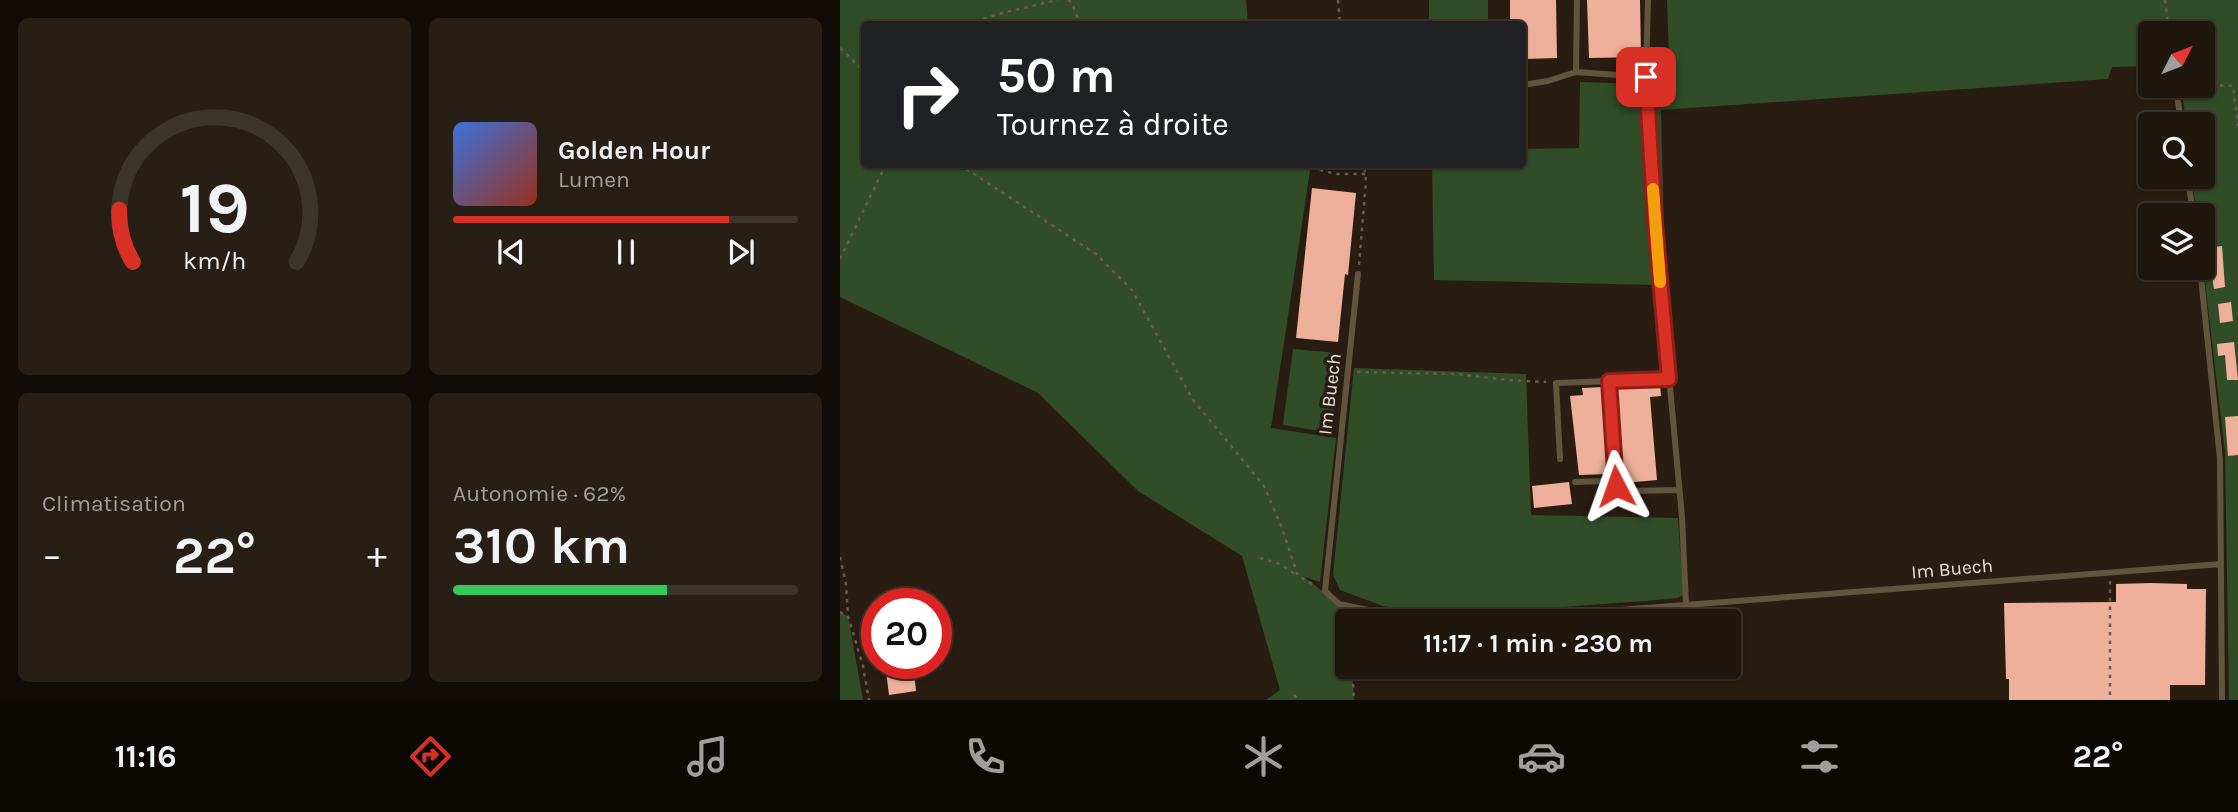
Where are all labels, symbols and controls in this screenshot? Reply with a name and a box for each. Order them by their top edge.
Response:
north arrow [2138,21,2216,98]
map controls [2138,21,2215,280]
text: 50 m [997,47,1115,104]
pin [1616,47,1676,107]
icon: right [882,49,973,140]
icon: arrive [1627,58,1665,96]
text: Tournez à droite [997,106,1229,143]
button: search [2138,112,2215,189]
text: Golden Hour [558,135,710,166]
text: 19 [179,166,250,251]
text: Lumen [558,166,630,193]
button: layers [2138,203,2215,280]
icon: previous [492,233,530,271]
icon: pause [607,233,645,271]
icon: next [722,233,760,271]
text: km/h [183,246,246,275]
street label: Im Buech [1314,352,1346,436]
position arrow [1579,449,1653,523]
text: Autonomie · 62% [453,480,626,507]
text: Climatisation [42,490,186,517]
text: 310 km [453,515,630,576]
text: 22° [173,525,256,586]
text: − [42,533,62,578]
text: + [367,533,387,578]
street label: Im Buech [1910,554,1994,584]
speed limit sign: 20 [861,588,952,679]
text: 11:17 · 1 min · 230 m [1423,628,1653,659]
icon: directions [406,732,455,781]
icon: music [683,732,732,781]
icon: phone [961,732,1010,781]
icon: climate [1239,732,1288,781]
icon: car [1517,732,1566,781]
icon: filters [1795,732,1844,781]
text: 11:16 [114,738,177,775]
text: 22° [2072,738,2124,775]

